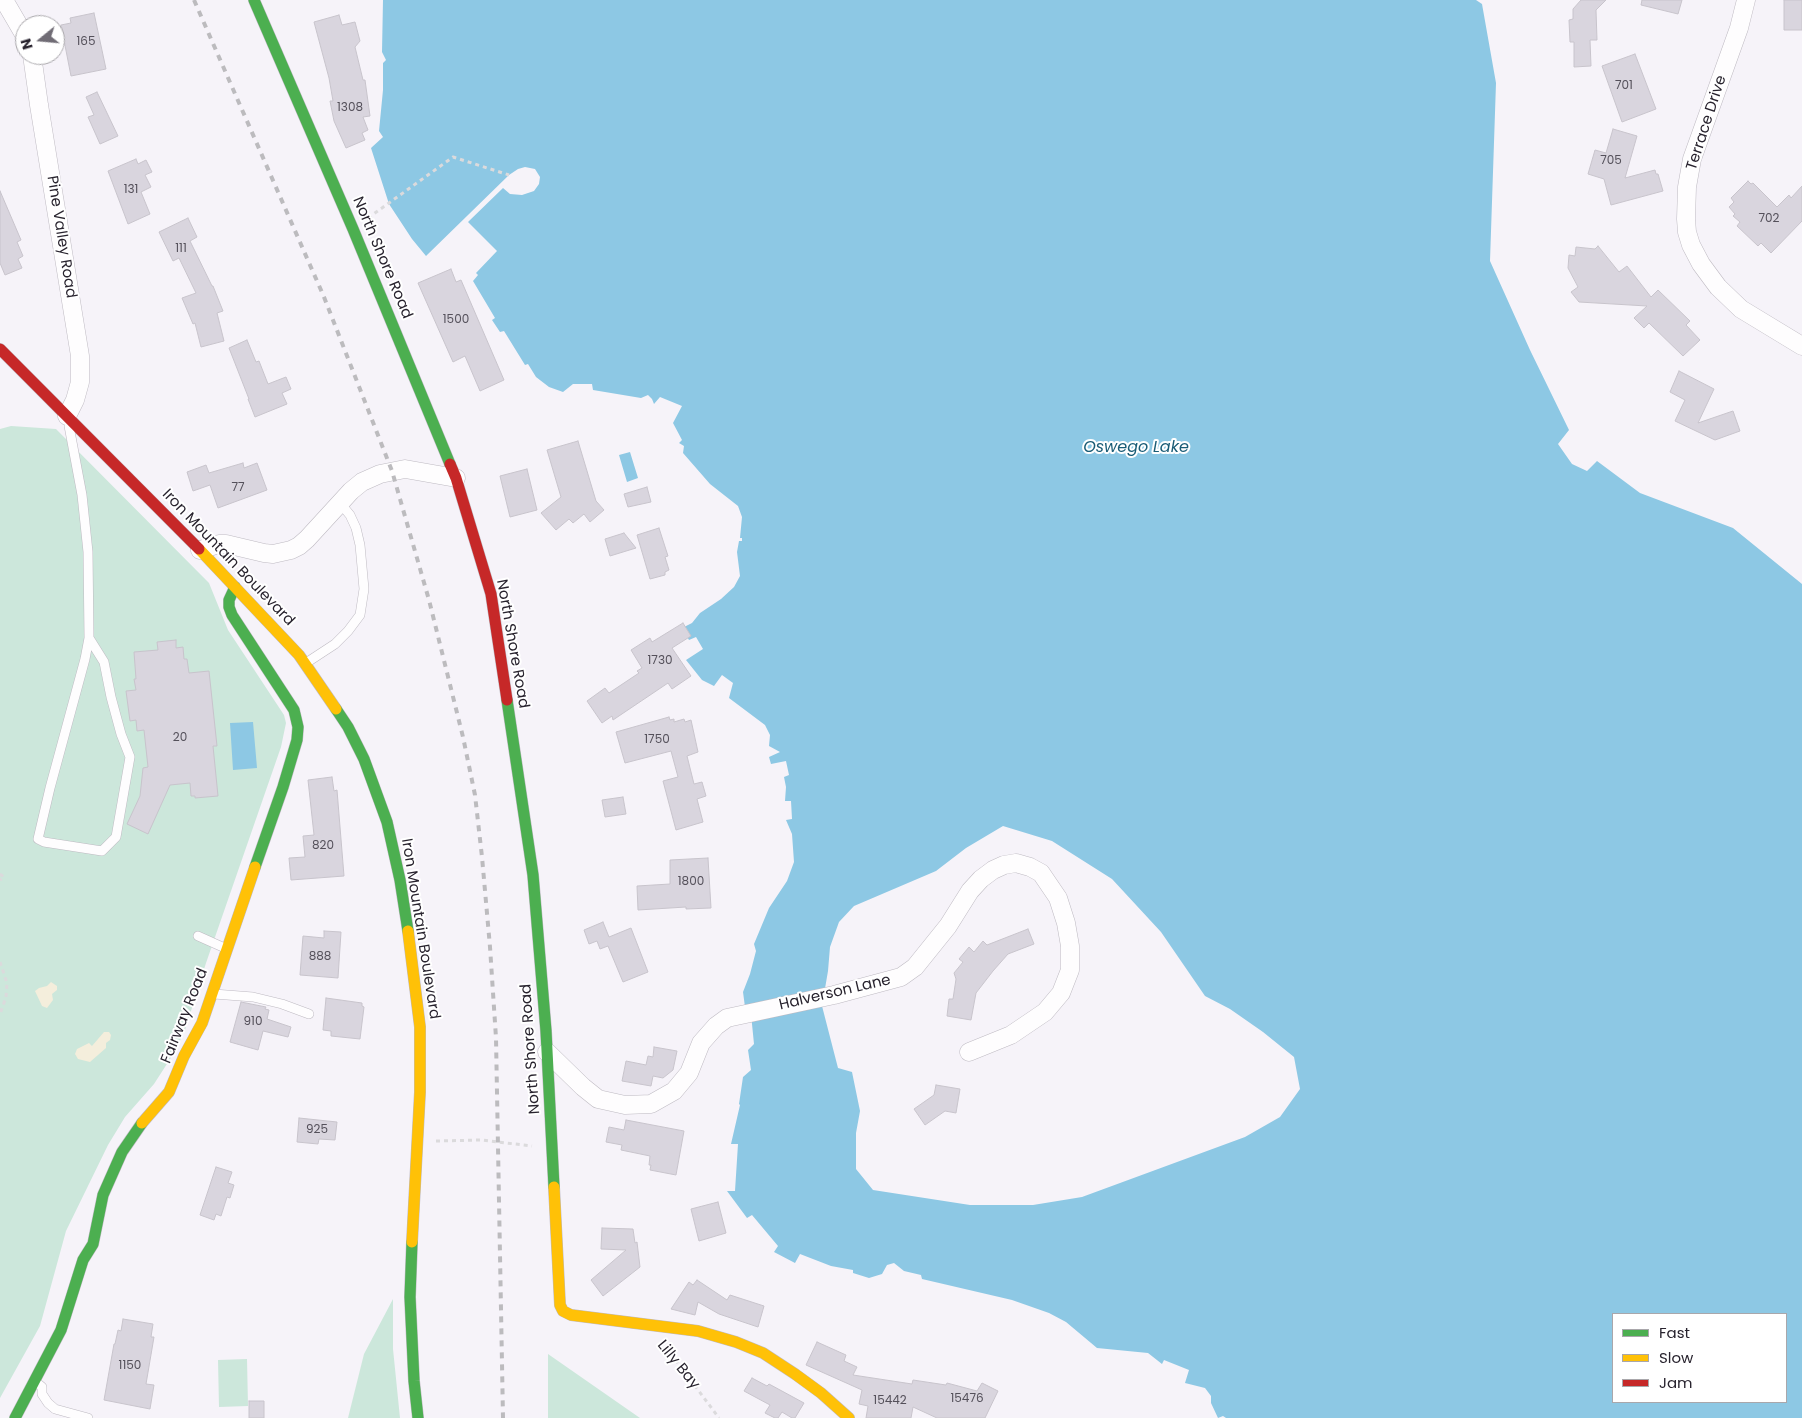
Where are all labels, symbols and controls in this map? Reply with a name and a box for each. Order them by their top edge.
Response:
north arrow [15,15,65,65]
house number: 165 [77,35,95,49]
text: N [16,36,38,52]
street label: Terrace Drive [1683,73,1731,173]
house number: 701 [1615,79,1633,93]
house number: 1308 [337,101,363,115]
house number: 705 [1600,154,1622,168]
street label: Pine Valley Road [42,175,80,299]
house number: 131 [124,183,138,197]
street label: North Shore Road [348,194,416,322]
house number: 702 [1759,212,1779,226]
house number: 111 [175,242,187,256]
house number: 1500 [443,313,469,327]
water label: Oswego Lake [1083,438,1189,458]
house number: 77 [231,481,245,495]
street label: Iron Mountain Boulevard [158,486,298,630]
street label: North Shore Road [492,578,532,710]
house number: 1730 [648,654,672,668]
house number: 20 [173,731,187,745]
house number: 1750 [644,733,670,747]
street label: Iron Mountain Boulevard [397,837,443,1021]
house number: 820 [312,839,334,853]
house number: 1800 [678,875,704,889]
house number: 888 [309,950,331,964]
street label: Fairway Road [158,966,212,1066]
street label: Halverson Lane [777,971,893,1015]
street label: North Shore Road [517,983,545,1115]
house number: 910 [244,1015,262,1029]
house number: 925 [306,1123,328,1137]
legend [1612,1313,1787,1403]
text: Fast [1659,1322,1690,1343]
street label: Lilly Bay [653,1337,703,1393]
text: Slow [1659,1347,1693,1368]
house number: 1150 [119,1359,141,1373]
text: Jam [1659,1372,1693,1393]
house number: 15476 [950,1392,984,1406]
house number: 15442 [873,1394,907,1408]

